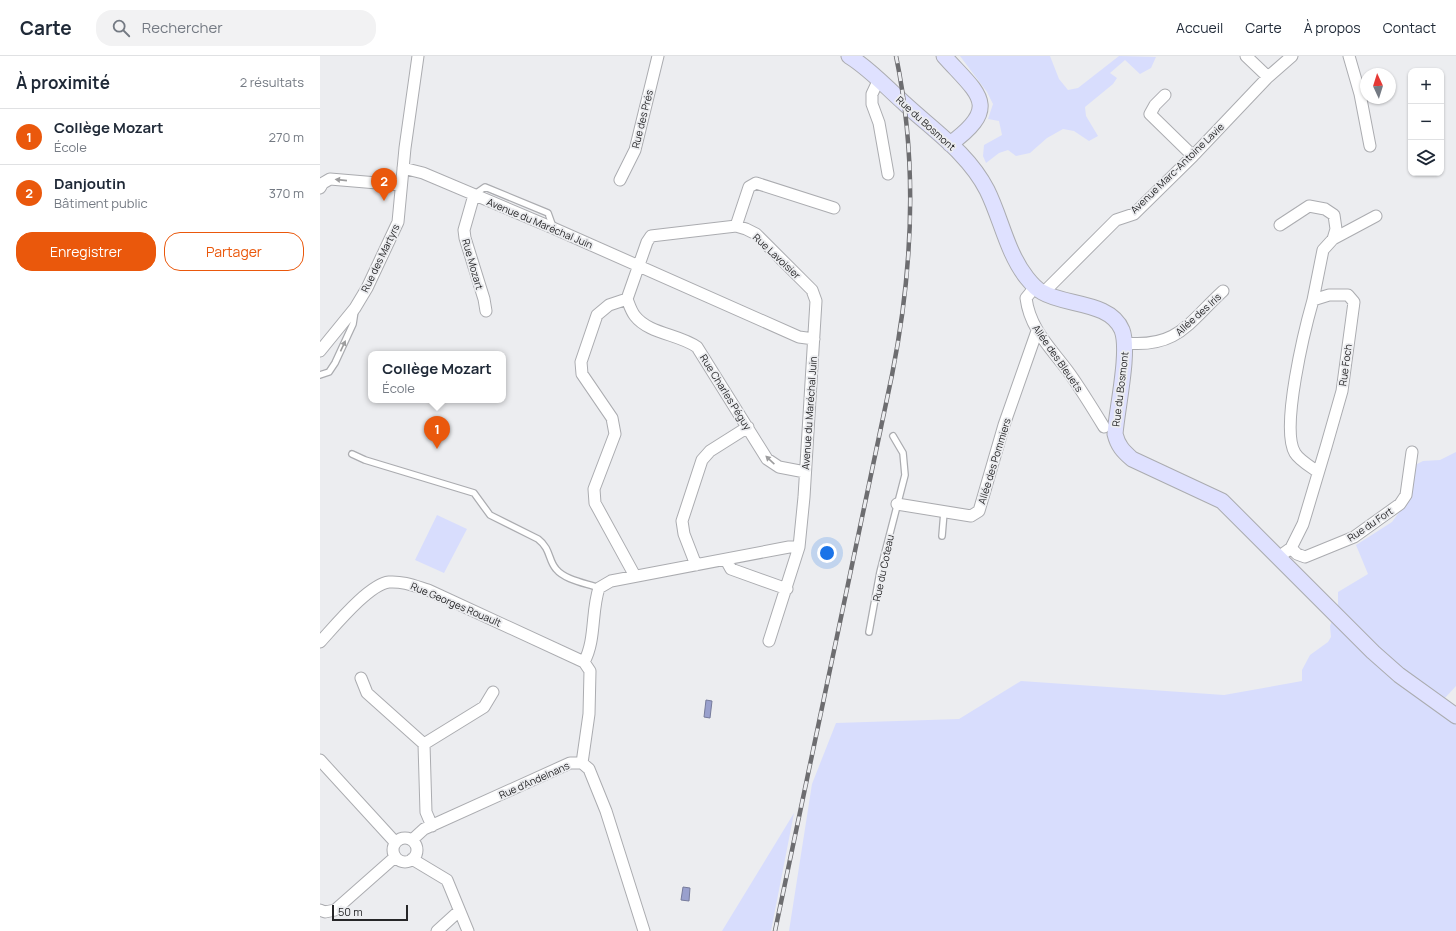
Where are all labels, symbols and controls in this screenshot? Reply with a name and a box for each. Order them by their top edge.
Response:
search box [96,10,376,46]
text: Carte [20,15,72,41]
icon: search [110,17,132,39]
text: Rechercher [142,17,223,38]
text: Accueil [1176,18,1223,37]
text: Carte [1245,18,1282,37]
text: À propos [1304,18,1361,37]
text: Contact [1383,18,1436,37]
north arrow [1360,68,1396,104]
map controls [1408,68,1444,176]
button: + [1408,68,1444,104]
text: À proximité [16,71,110,94]
text: 2 résultats [240,73,304,91]
street label: Rue des Prés [628,88,656,150]
street label: Rue du Bosmont [893,93,959,153]
button: − [1408,104,1444,140]
text: Collège Mozart [54,117,164,138]
street label: Avenue Marc-Antoine Lavie [1127,119,1227,216]
text: 1 [26,128,32,146]
text: 270 m [269,128,304,146]
text: École [54,138,87,156]
button: layers [1408,140,1444,176]
pin: 2 [371,168,397,201]
text: Danjoutin [54,173,126,194]
one-way arrow [335,176,347,183]
text: 2 [25,184,33,202]
text: 370 m [269,184,304,202]
text: Bâtiment public [54,194,148,212]
street label: Avenue du Maréchal Juin [485,194,595,252]
street label: Rue des Martyrs [357,221,403,295]
street label: Rue Lavoisier [750,230,804,282]
button: Enregistrer [16,232,156,271]
button: Partager [164,232,304,271]
street label: Rue Mozart [459,237,487,291]
street label: Allée des Iris [1172,290,1224,338]
street label: Allée des Bleuets [1030,322,1086,394]
one-way arrow [340,340,346,352]
street label: Rue Foch [1335,343,1355,387]
popup [368,351,506,403]
street label: Rue Charles Péguy [697,351,755,433]
street label: Rue du Bosmont [1108,351,1132,427]
street label: Avenue du Maréchal Juin [798,356,820,470]
text: Collège Mozart [382,358,492,379]
text: École [382,379,415,397]
pin: 1 [424,416,450,449]
street label: Allée des Pommiers [974,416,1014,506]
one-way arrow [765,455,775,464]
street label: Rue du Fort [1344,504,1396,544]
street label: Rue du Coteau [869,533,897,603]
your location [817,543,837,563]
street label: Rue Georges Rouault [408,579,504,629]
street label: Rue d'Andelnans [496,758,572,802]
scale bar [332,903,408,922]
text: 50 m [338,904,363,919]

